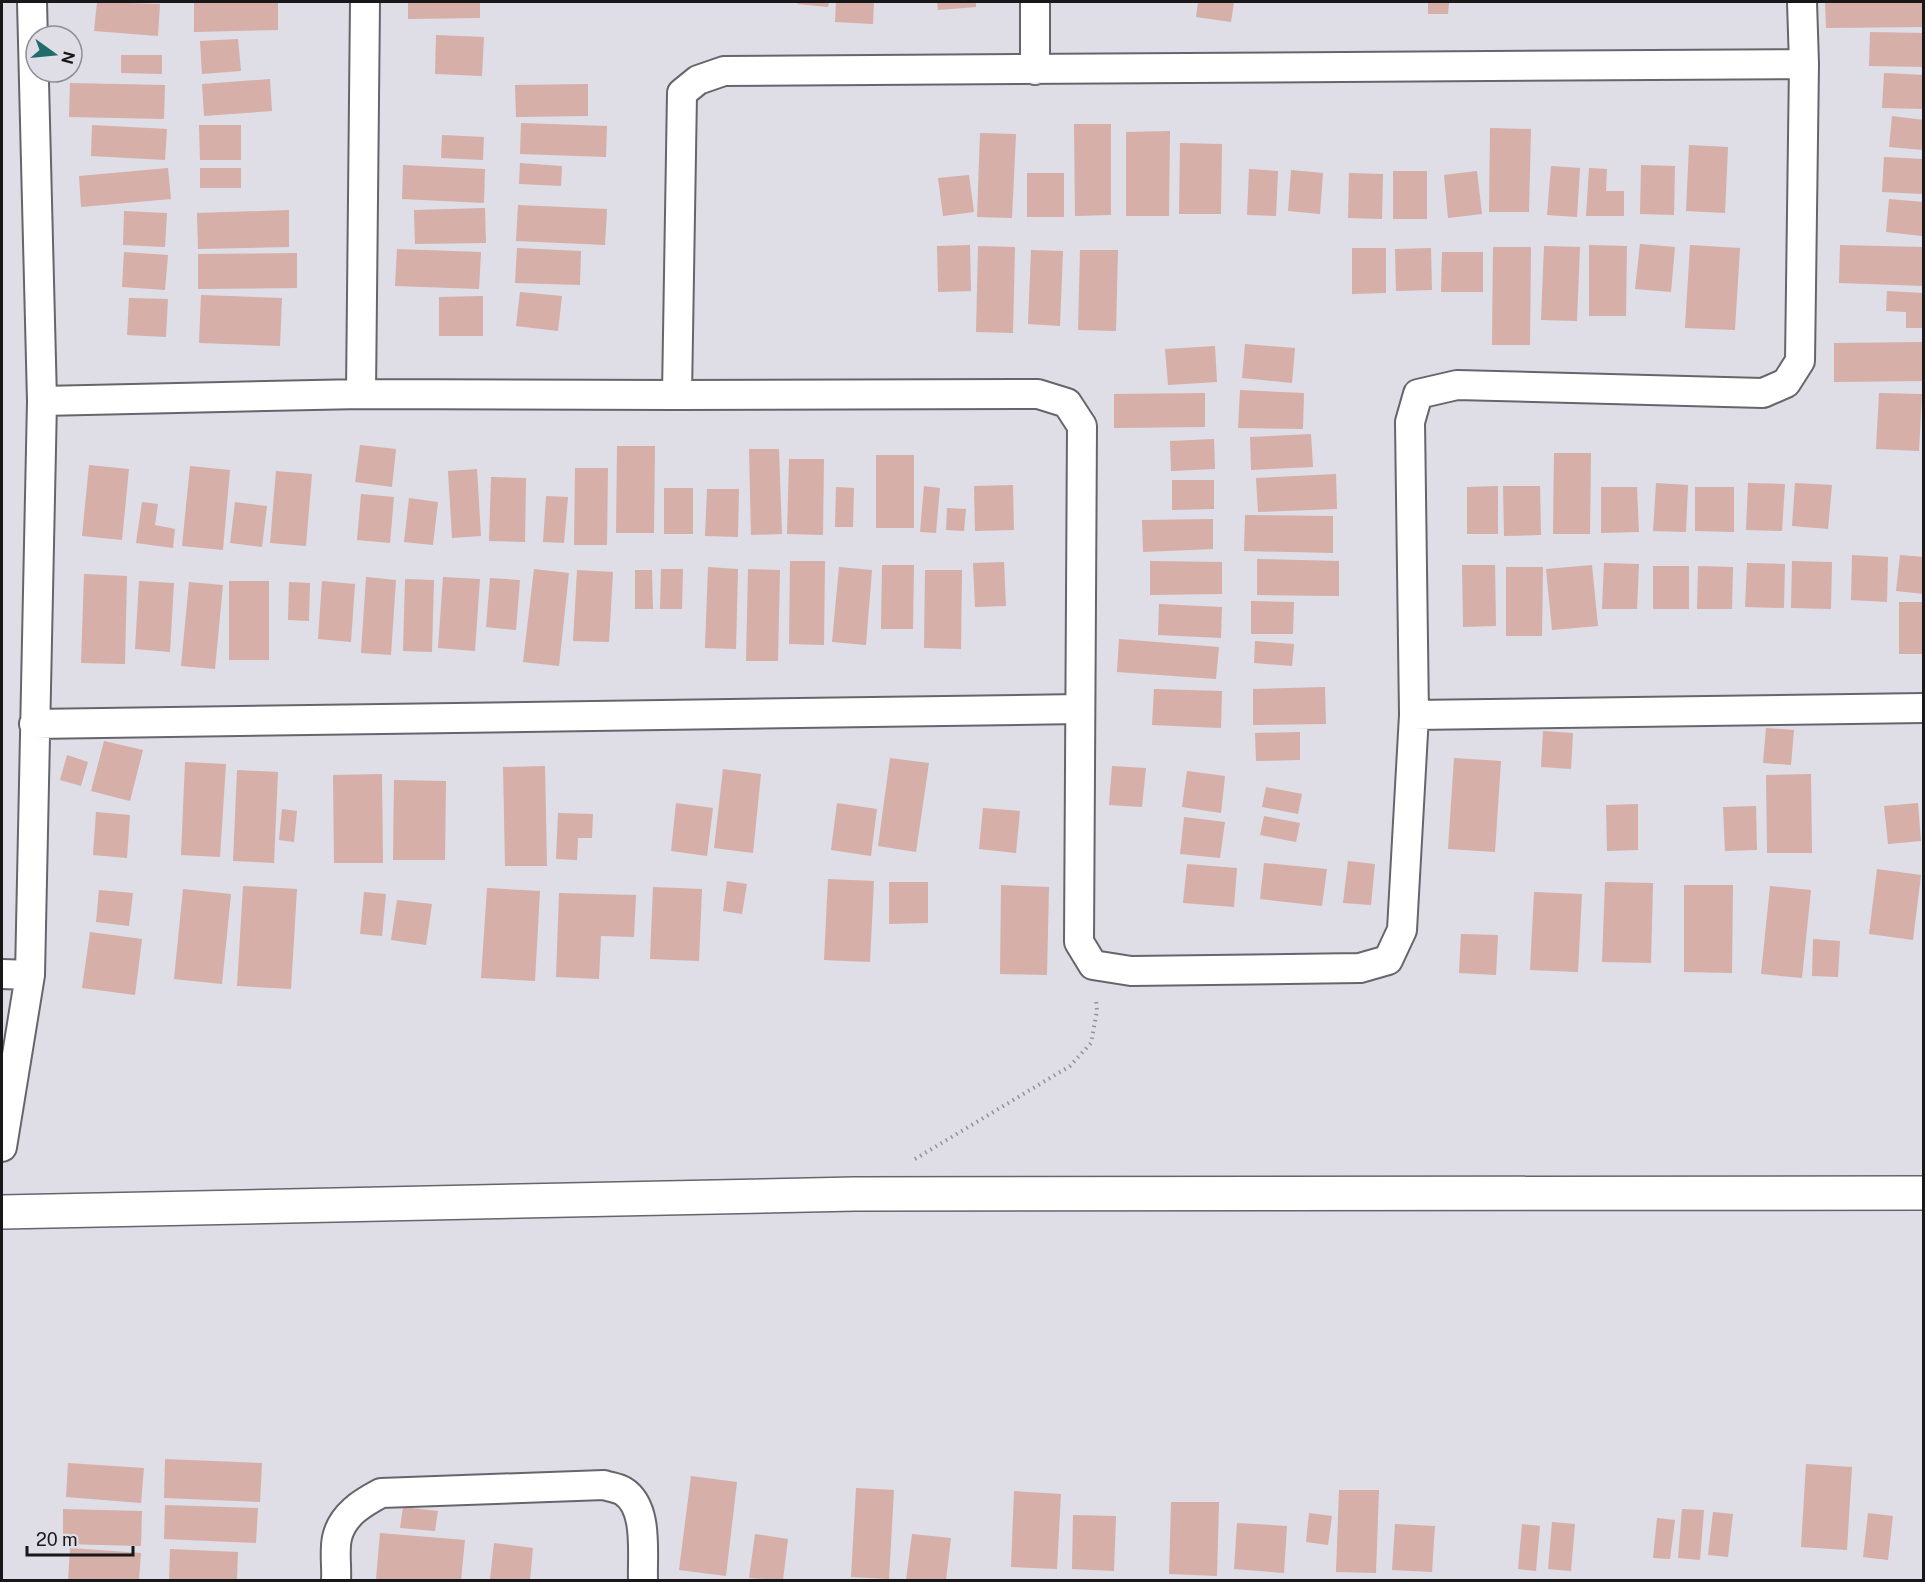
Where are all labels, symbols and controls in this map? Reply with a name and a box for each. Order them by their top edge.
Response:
north arrow [24,24,84,84]
text: N [57,49,79,66]
scale bar [27,1519,134,1557]
text: 20 m [36,1529,78,1550]

